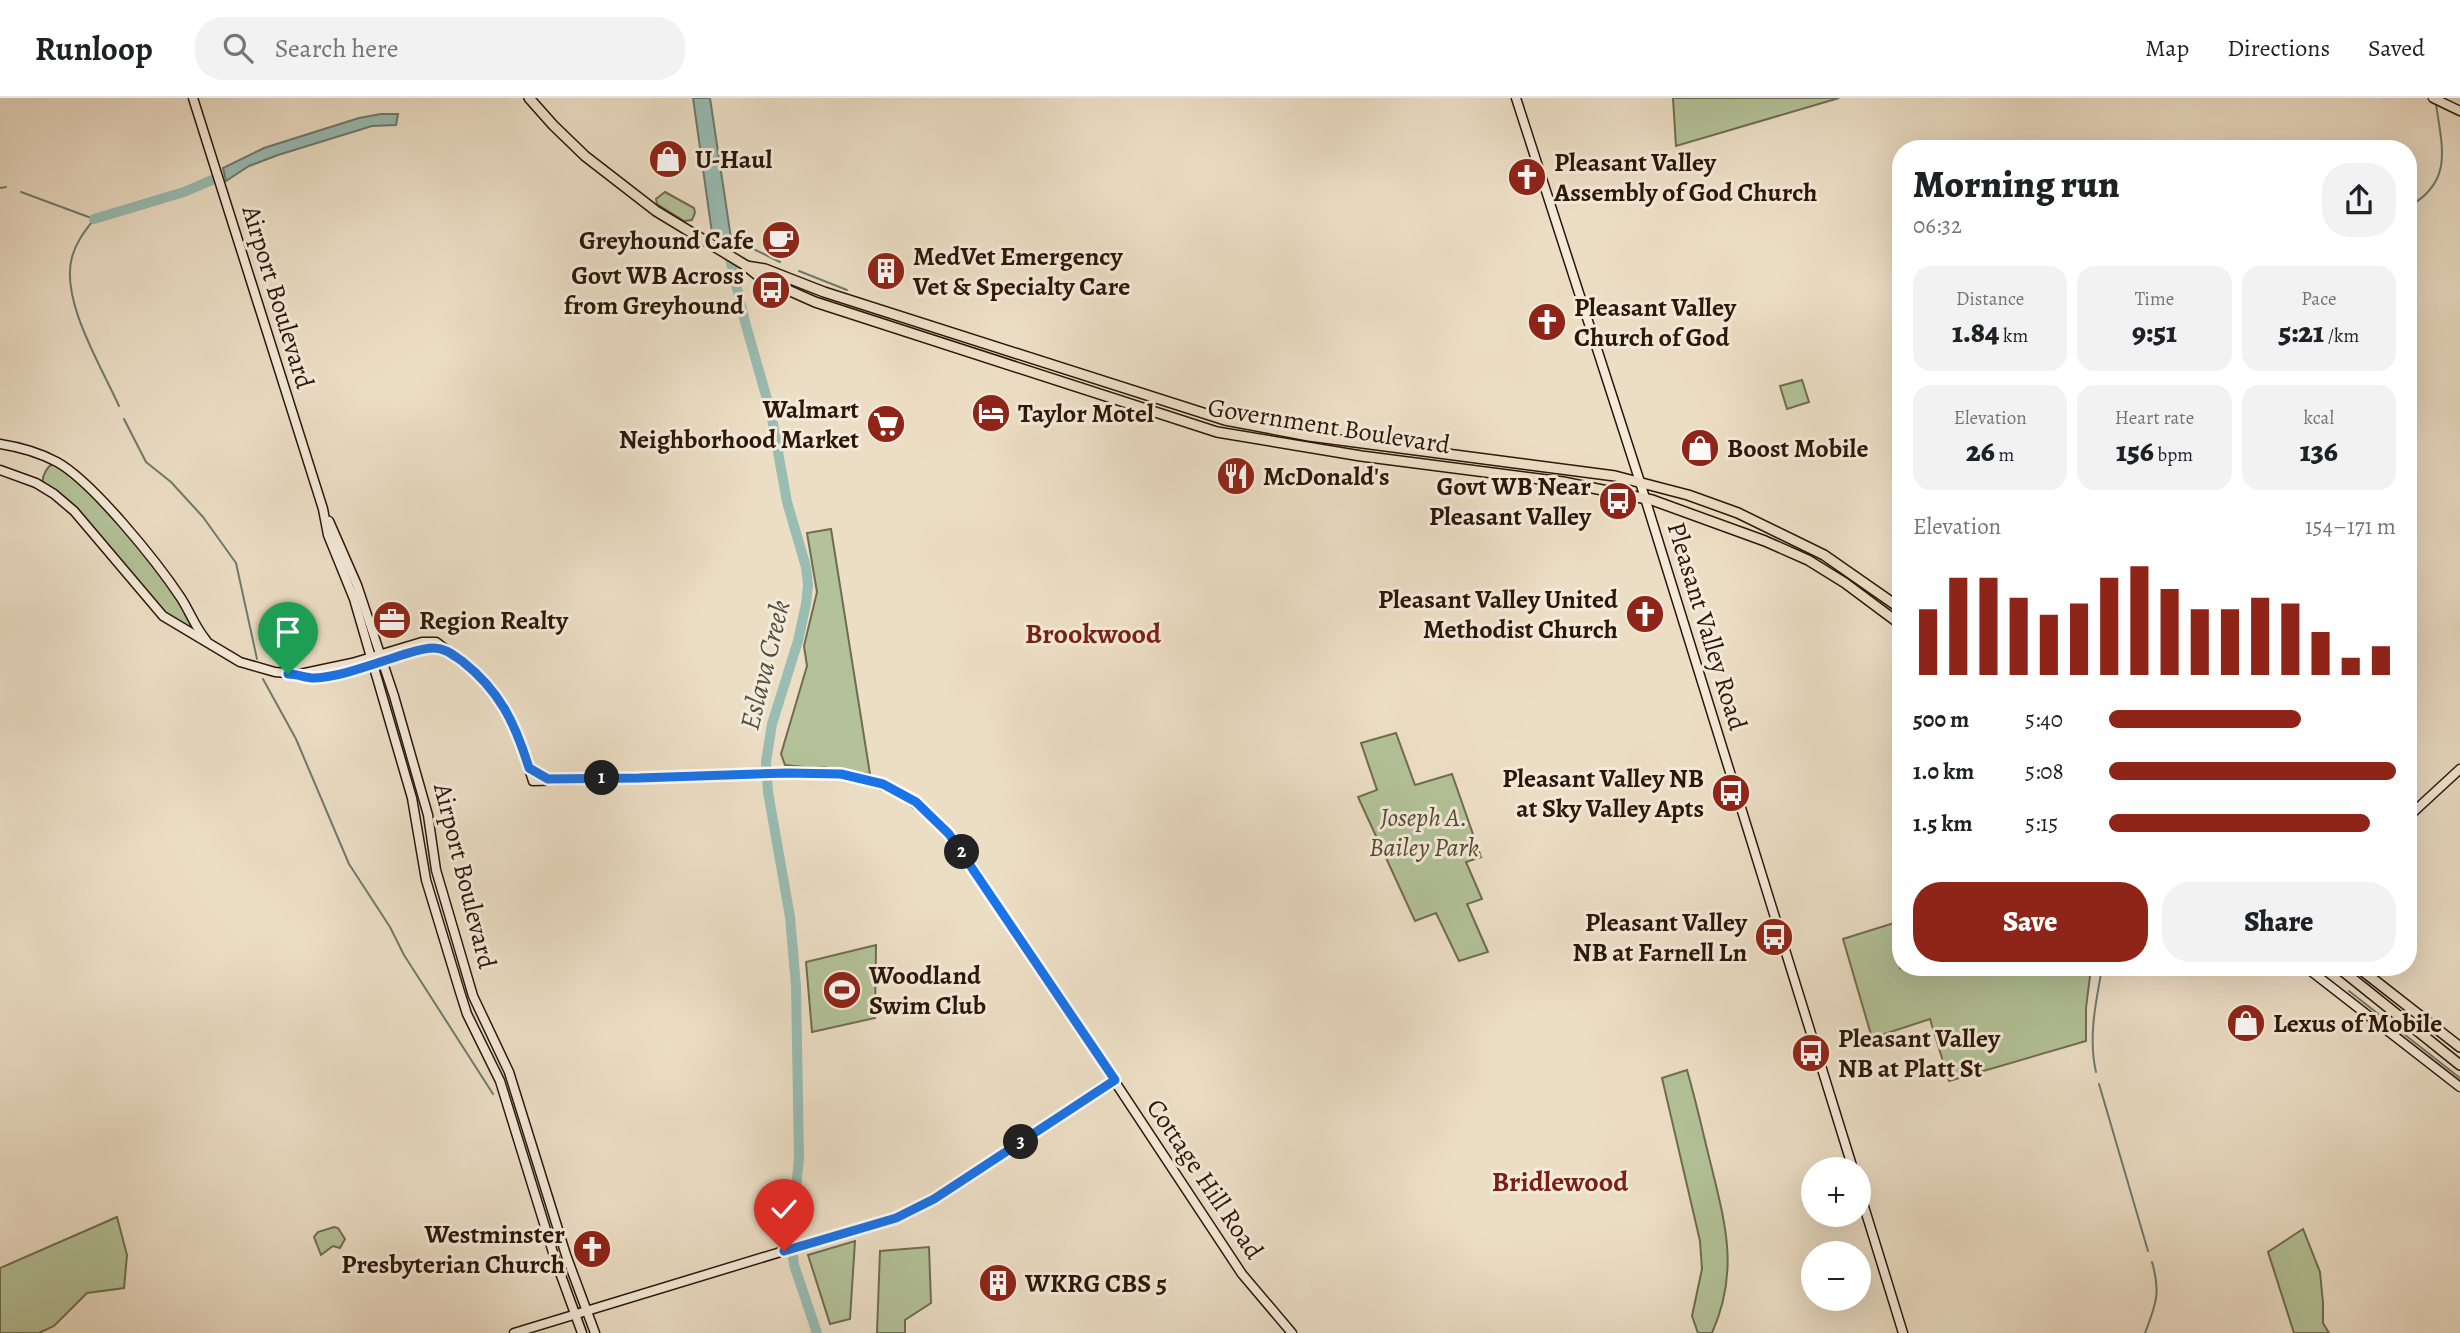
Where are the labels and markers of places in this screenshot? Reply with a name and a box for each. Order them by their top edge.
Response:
shop icon: U-Haul [647,138,689,180]
place label: U-Haul [695,142,773,177]
place label: Pleasant Valley Assembly of God Church [1553,145,1817,210]
church icon: Pleasant Valley Assembly of God Church [1506,156,1548,198]
cafe icon: Greyhound Cafe [760,219,802,261]
place label: Greyhound Cafe [579,223,754,258]
place label: MedVet Emergency Vet & Specialty Care [912,239,1130,304]
building icon: MedVet Emergency Vet & Specialty Care [865,250,907,292]
place label: Govt WB Across from Greyhound [564,258,745,323]
bus stop icon: Govt WB Across from Greyhound [750,269,792,311]
place label: Pleasant Valley Church of God [1574,290,1737,355]
church icon: Pleasant Valley Church of God [1526,301,1568,343]
place label: Walmart Neighborhood Market [619,392,859,457]
hotel icon: Taylor Motel [970,392,1012,434]
place label: Taylor Motel [1018,396,1154,431]
supermarket icon: Walmart Neighborhood Market [865,403,907,445]
shop icon: Boost Mobile [1679,427,1721,469]
place label: Boost Mobile [1727,431,1868,466]
restaurant icon: McDonald's [1215,455,1257,497]
place label: McDonald's [1263,459,1390,494]
place label: Govt WB Near Pleasant Valley [1429,469,1592,534]
bus stop icon: Govt WB Near Pleasant Valley [1597,480,1639,522]
place label: Pleasant Valley United Methodist Church [1378,582,1619,647]
church icon: Pleasant Valley United Methodist Church [1624,593,1666,635]
office icon: Region Realty [371,599,413,641]
pin [258,602,318,674]
place label: Region Realty [419,603,569,638]
pin: 1 [584,760,620,796]
place label: Pleasant Valley NB at Sky Valley Apts [1502,761,1704,826]
bus stop icon: Pleasant Valley NB at Sky Valley Apts [1710,772,1752,814]
pin: 2 [944,834,979,870]
place label: Pleasant Valley NB at Farnell Ln [1572,905,1748,970]
bus stop icon: Pleasant Valley NB at Farnell Ln [1753,916,1795,958]
place label: Woodland Swim Club [868,958,986,1023]
sports icon: Woodland Swim Club [821,969,863,1011]
shop icon: Lexus of Mobile [2225,1002,2267,1044]
place label: Lexus of Mobile [2273,1006,2442,1041]
place label: Pleasant Valley NB at Platt St [1838,1021,2001,1086]
bus stop icon: Pleasant Valley NB at Platt St [1790,1032,1832,1074]
pin: 3 [1004,1124,1038,1160]
pin [754,1179,814,1251]
place label: Westminster Presbyterian Church [341,1217,565,1282]
church icon: Westminster Presbyterian Church [571,1228,613,1270]
building icon: WKRG CBS 5 [977,1262,1019,1304]
place label: WKRG CBS 5 [1024,1266,1167,1301]

